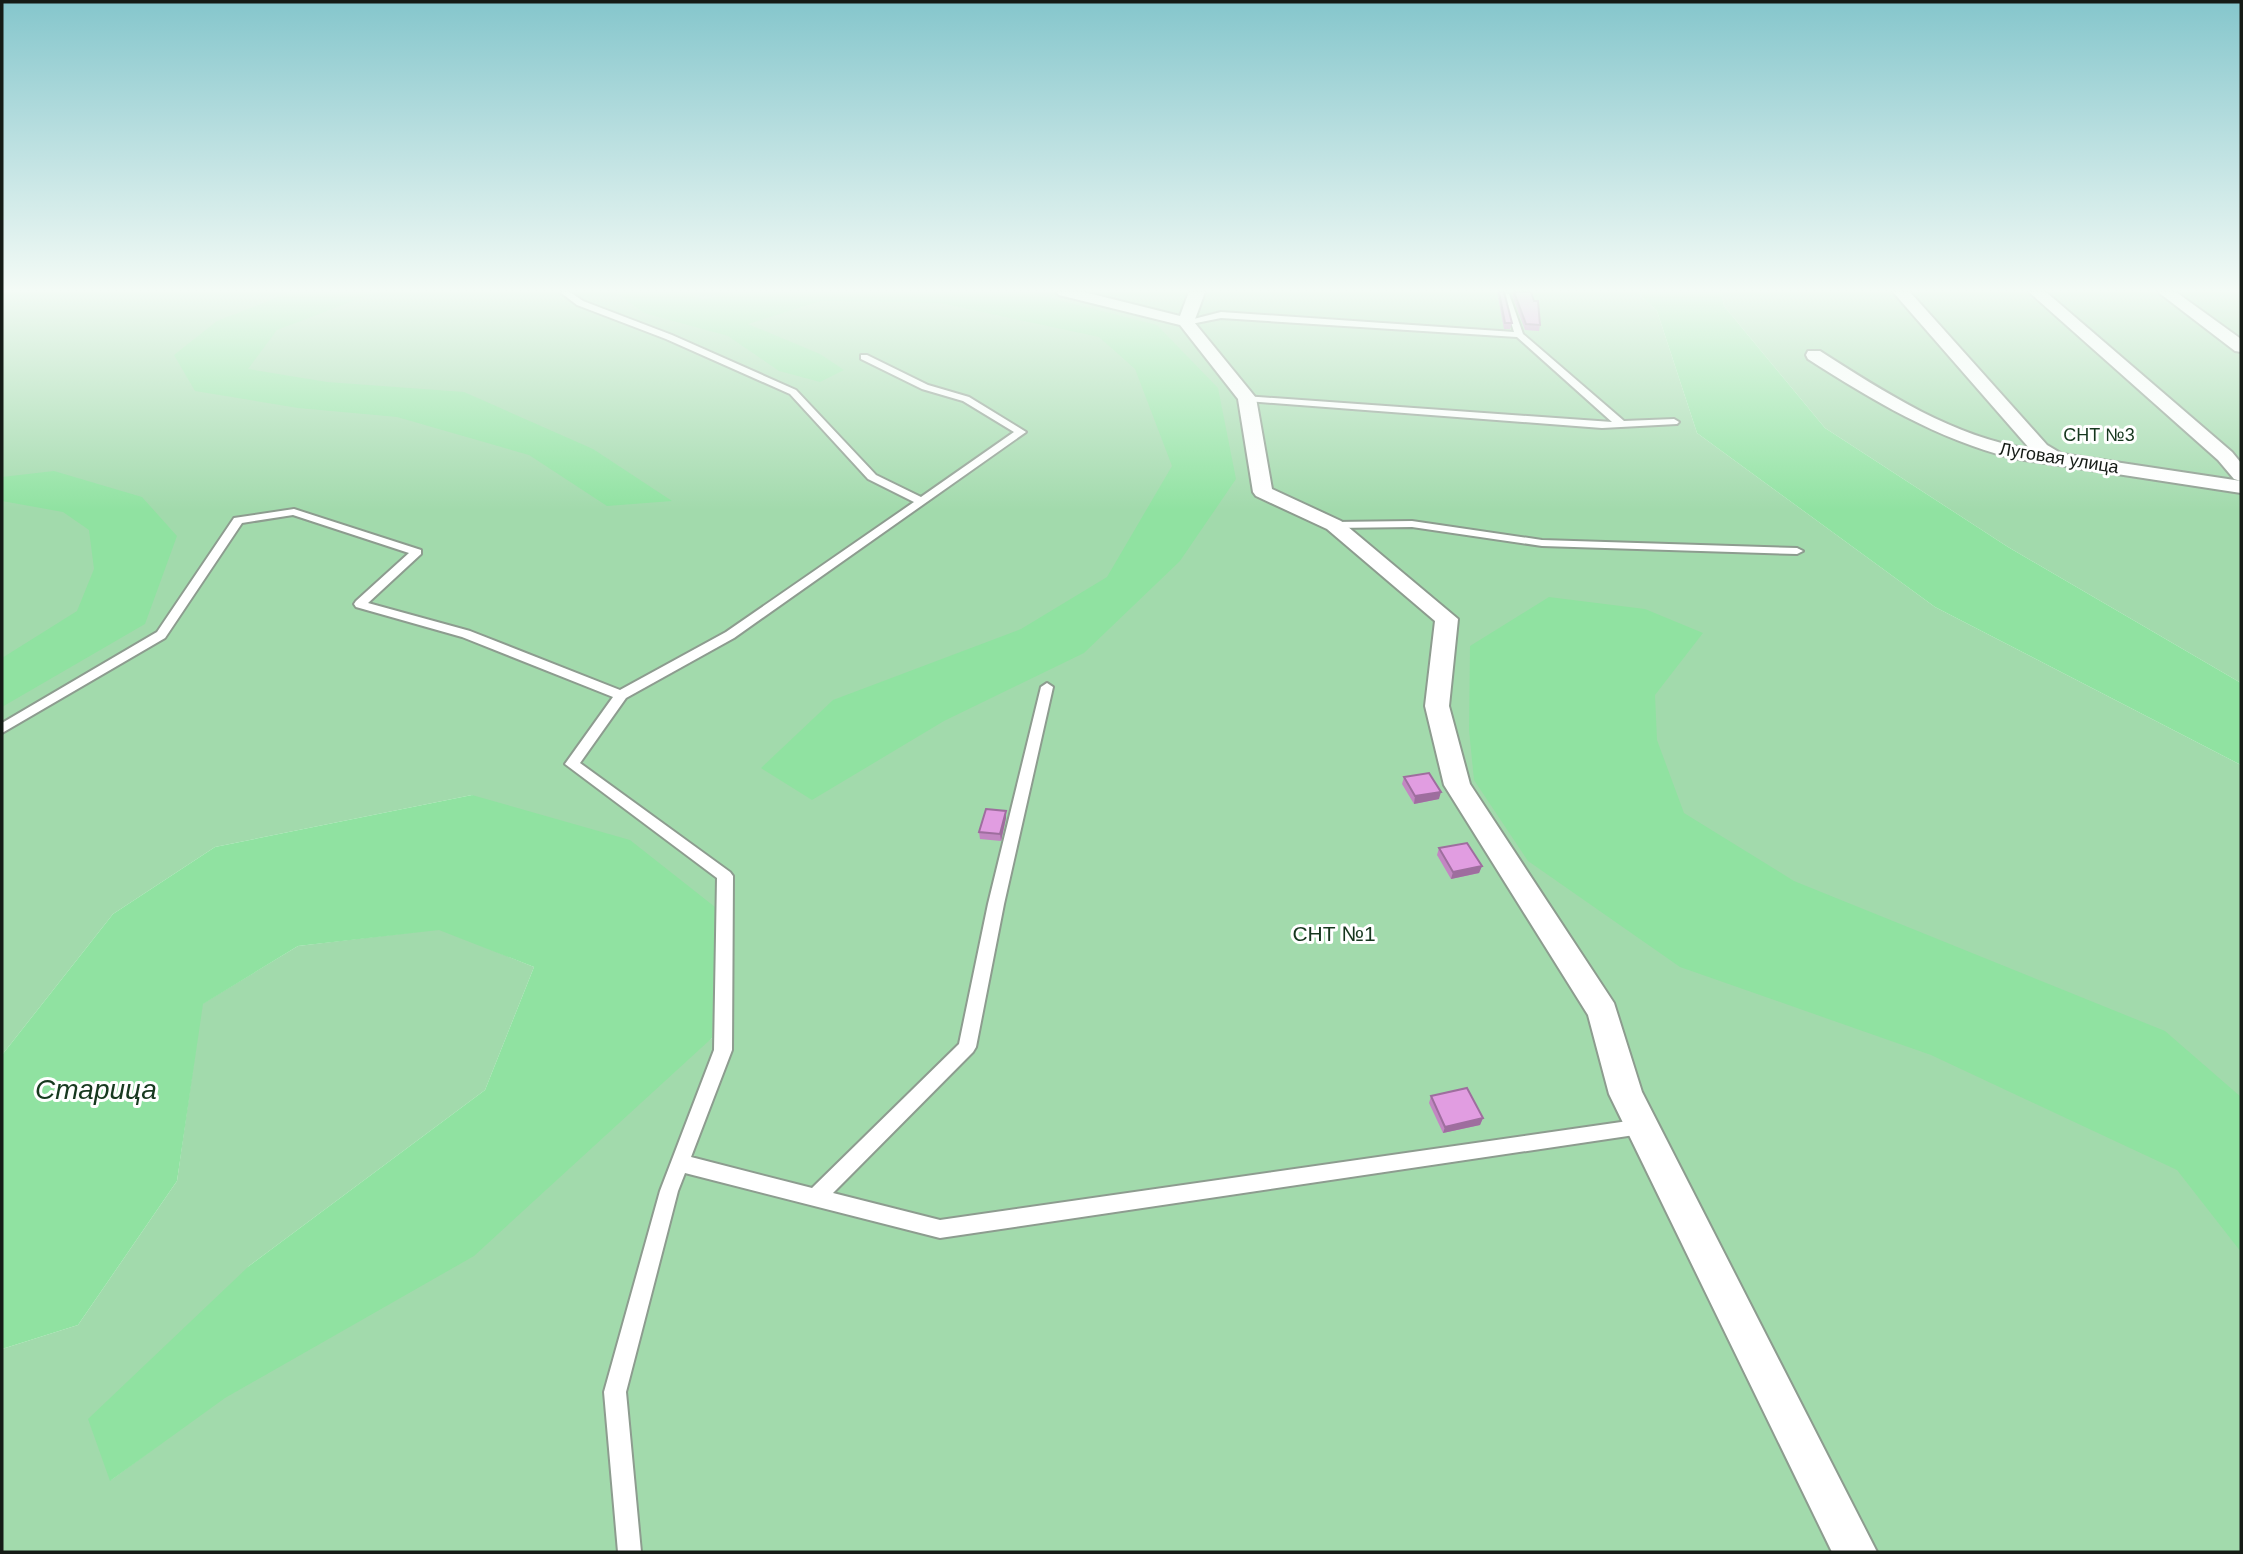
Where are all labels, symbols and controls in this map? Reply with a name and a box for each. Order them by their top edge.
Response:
park label: СНТ №3 [2063,425,2135,445]
street label: Луговая улица [1998,439,2121,477]
park label: СНТ №1 [1292,922,1376,945]
water label: Старица [35,1074,157,1105]

